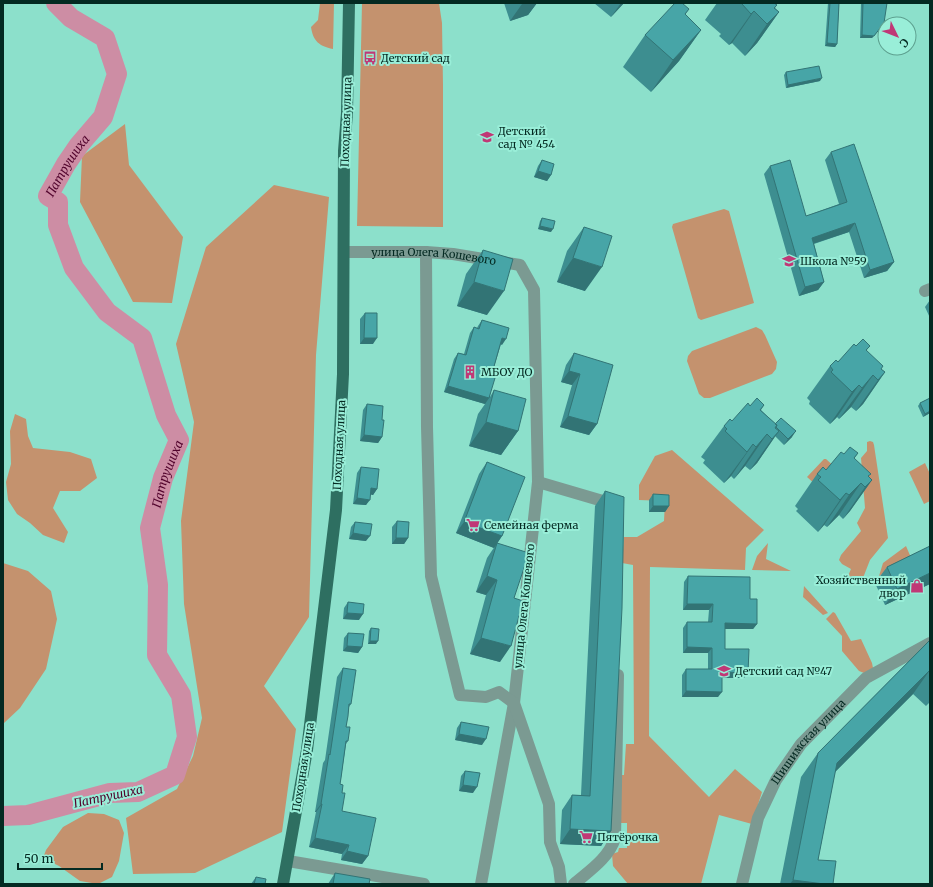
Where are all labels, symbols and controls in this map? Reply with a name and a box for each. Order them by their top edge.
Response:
north arrow [877,16,917,56]
text: С [897,35,912,50]
bus stop icon: Детский сад [362,50,378,66]
place label: Детский сад [381,51,450,65]
street label: Походная улица [337,76,355,167]
place label: Детский сад № 454 [498,124,555,151]
school or university icon: Детский сад № 454 [479,129,495,145]
water label: Патрушиха [42,131,92,199]
street label: улица Олега Кошевого [371,245,498,268]
school or university icon: Школа №59 [781,253,797,269]
place label: Школа №59 [800,254,867,268]
building icon: МБОУ ДО [462,364,478,380]
place label: МБОУ ДО [481,365,533,379]
street label: Походная улица [330,399,348,491]
water label: Патрушиха [148,438,186,509]
supermarket icon: Семейная ферма [465,517,481,533]
place label: Семейная ферма [484,518,578,532]
street label: улица Олега Кошевого [510,542,538,669]
place label: Хозяйственный двор [816,573,906,600]
shop icon: Хозяйственный двор [909,578,925,594]
school or university icon: Детский сад №47 [716,663,732,679]
place label: Детский сад №47 [735,664,832,678]
street label: Шишимская улица [768,696,848,787]
street label: Походная улица [289,721,317,813]
water label: Патрушиха [72,781,144,811]
supermarket icon: Пятёрочка [578,829,594,845]
place label: Пятёрочка [597,830,658,844]
scale bar [18,845,102,871]
text: 50 m [24,851,53,866]

